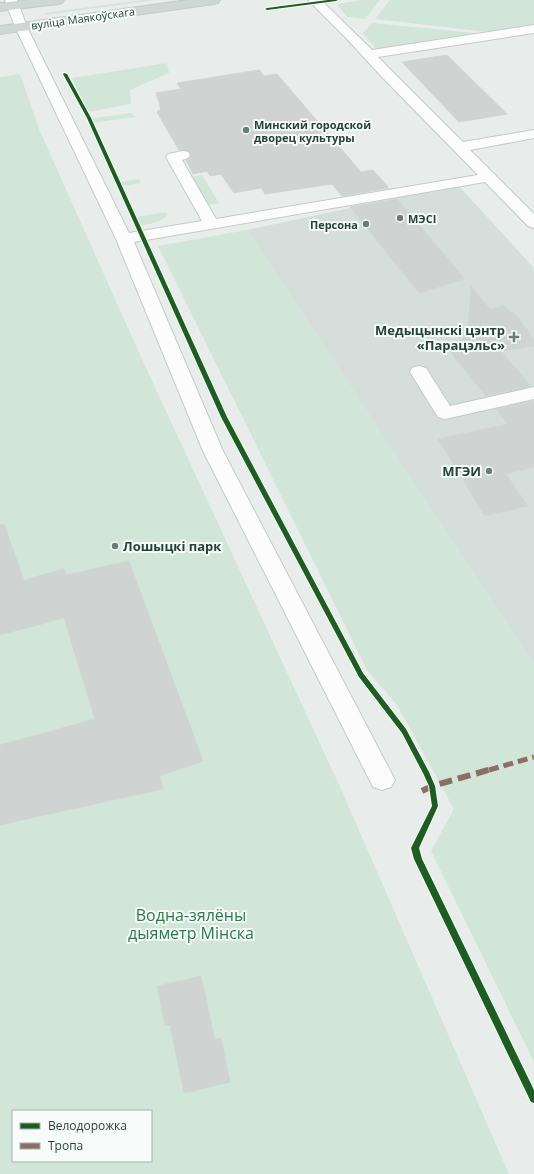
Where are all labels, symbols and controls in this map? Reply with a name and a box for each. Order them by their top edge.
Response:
street label: вуліца Маякоўскага [30,3,136,33]
place label: Минский городской дворец культуры [254,117,371,145]
marker: Минский городской дворец культуры [241,125,251,135]
place label: МЭСІ [408,211,436,226]
marker: МЭСІ [395,213,405,223]
place label: Персона [310,217,358,232]
marker: Персона [361,219,371,229]
place label: Медыцынскі цэнтр «Парацэльс» [375,321,505,354]
marker: Медыцынскі цэнтр «Парацэльс» [508,331,520,343]
place label: МГЭИ [442,462,481,480]
marker: МГЭИ [484,466,494,476]
place label: Лошыцкі парк [123,537,222,555]
marker: Лошыцкі парк [110,541,120,551]
park label: Водна-зялёны дыяметр Мінска [128,904,254,944]
legend [12,1110,152,1162]
text: Велодорожка [48,1117,127,1134]
text: Тропа [48,1137,83,1154]

